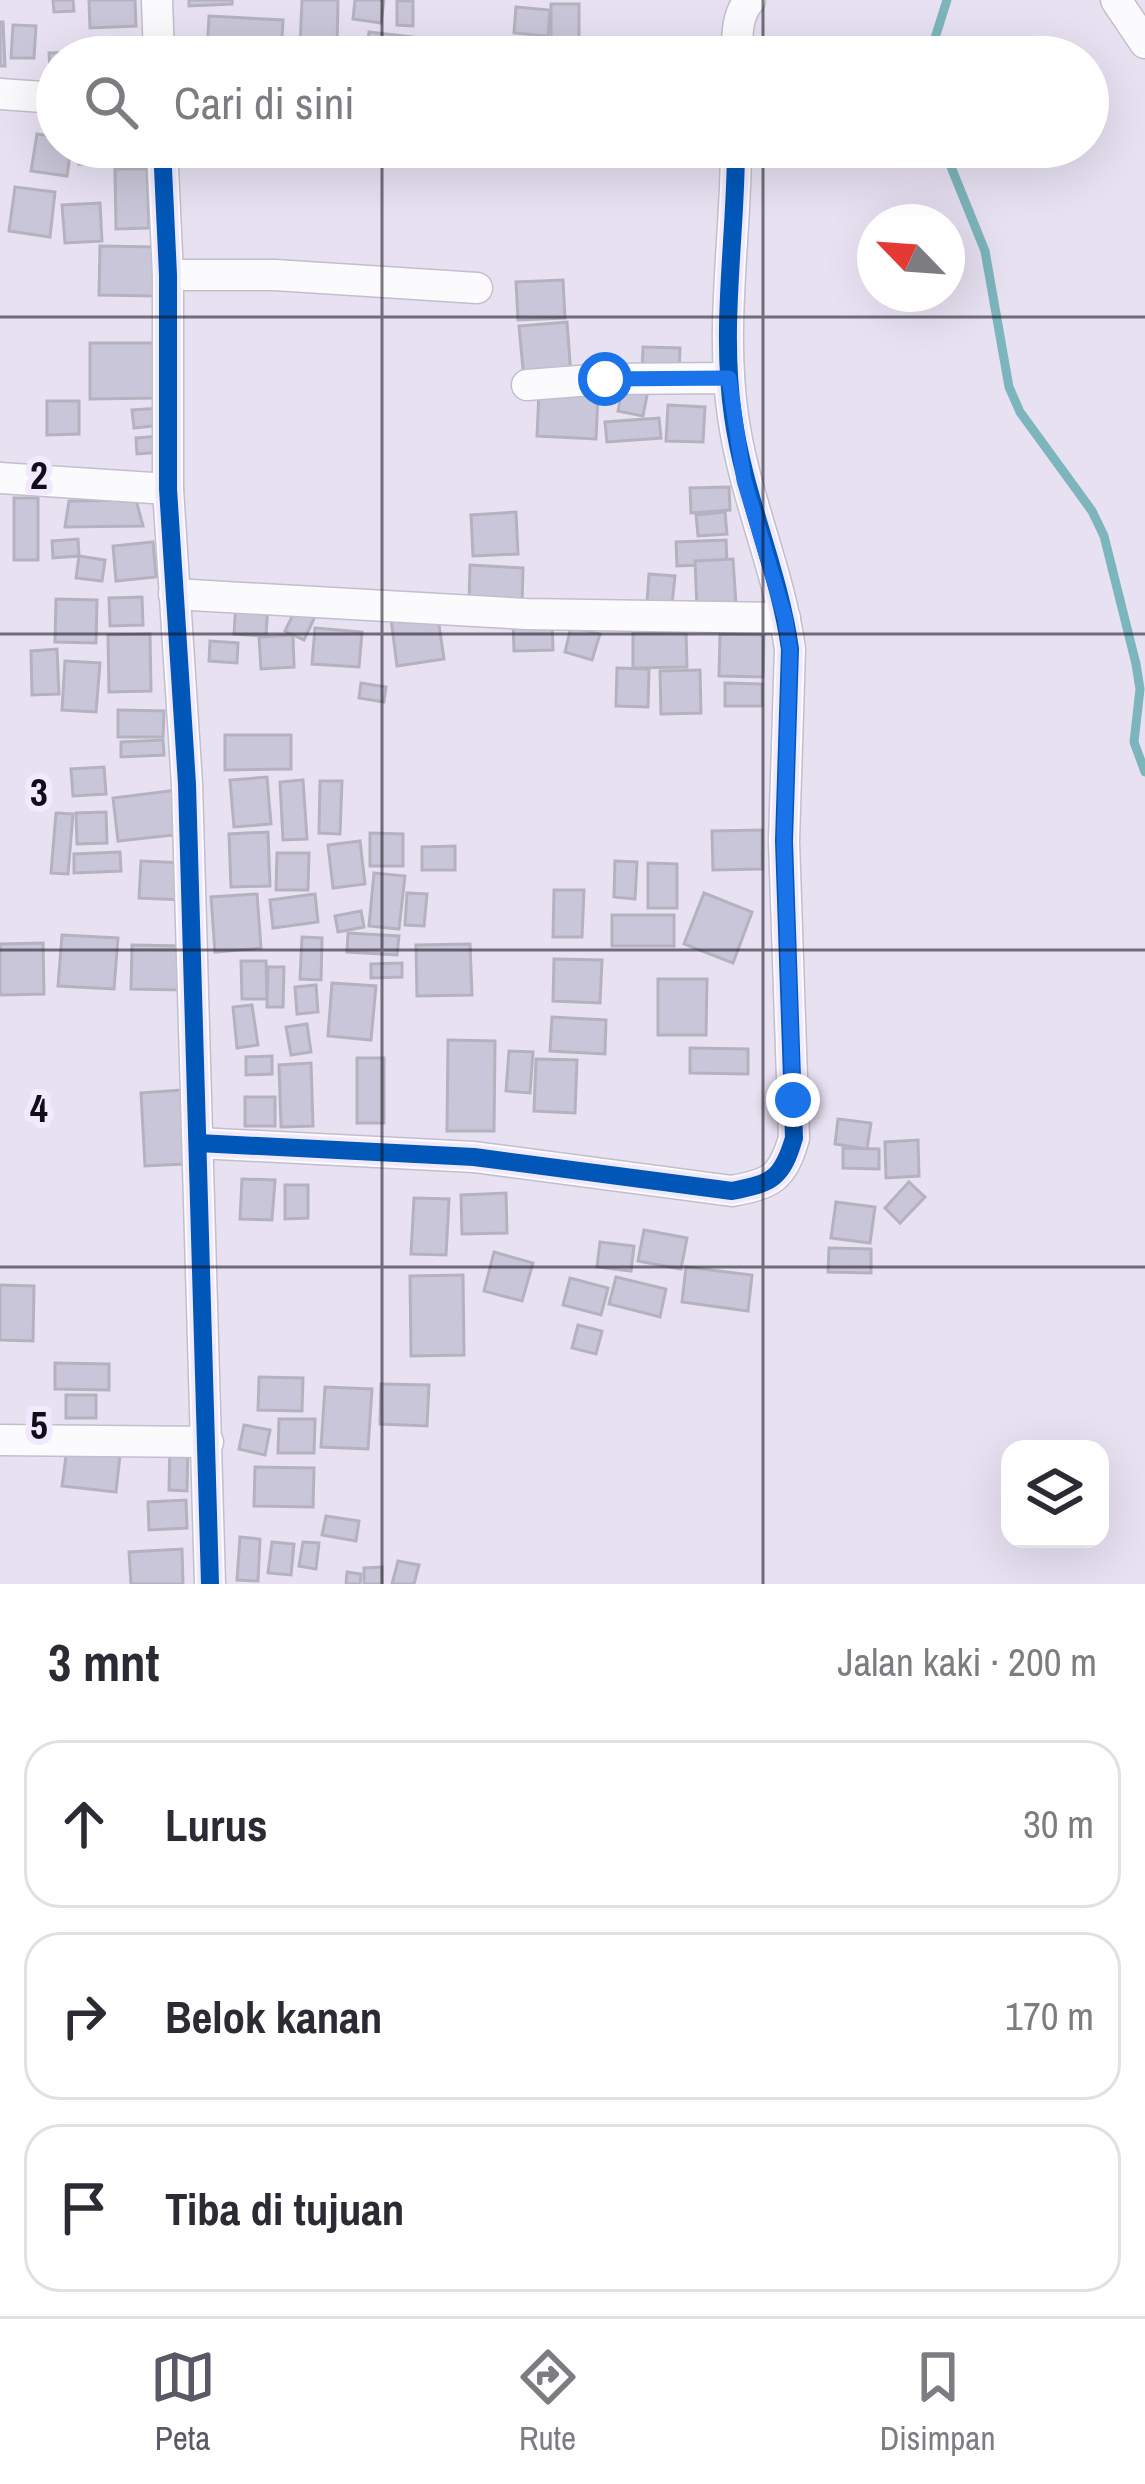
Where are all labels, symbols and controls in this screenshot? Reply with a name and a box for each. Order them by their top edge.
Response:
search box [36,36,1109,168]
icon: search [78,69,144,135]
text: Cari di sini [174,72,355,133]
north arrow [857,204,965,312]
route start [578,352,632,406]
text: 2 [30,449,48,501]
text: 3 [30,766,48,818]
route end [766,1073,820,1127]
text: 4 [30,1082,48,1134]
text: 5 [30,1399,48,1451]
map controls [1001,1440,1109,1548]
button: layers [1001,1440,1109,1548]
text: 3 mnt [48,1628,160,1697]
text: Jalan kaki · 200 m [837,1636,1097,1688]
icon: ahead [51,1791,117,1857]
text: Lurus [165,1794,268,1855]
text: 30 m [1023,1798,1094,1850]
icon: right [51,1983,117,2049]
text: Belok kanan [165,1986,382,2047]
text: 170 m [1005,1990,1094,2042]
icon: arrive [51,2175,117,2241]
text: Tiba di tujuan [165,2178,404,2239]
tab: Peta [150,2344,216,2460]
tab: Rute [515,2344,581,2460]
tab: Disimpan [880,2344,995,2460]

